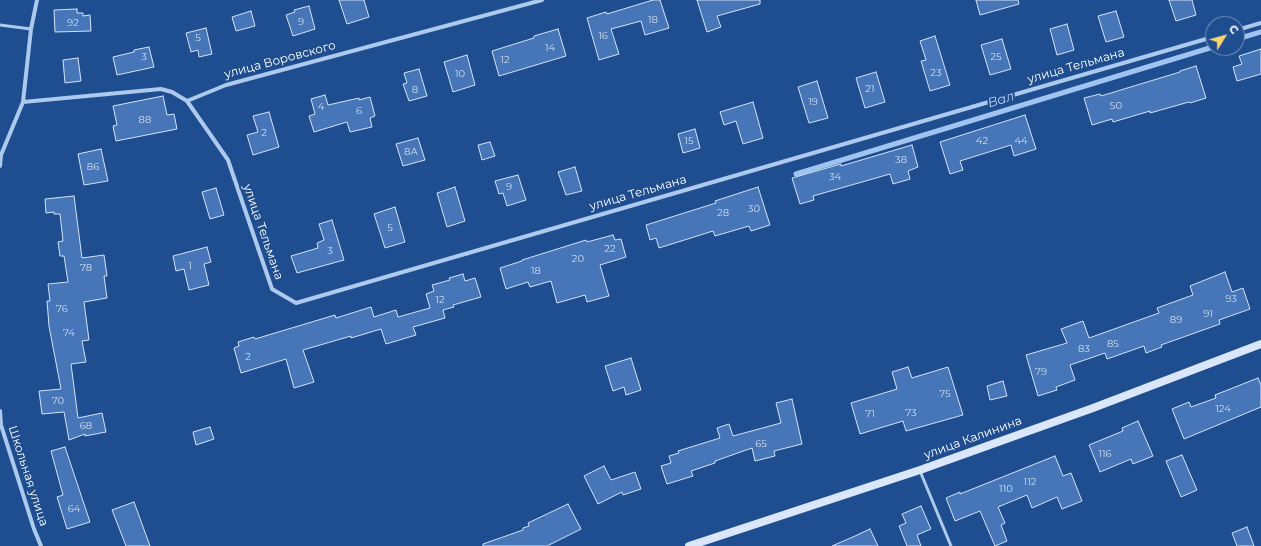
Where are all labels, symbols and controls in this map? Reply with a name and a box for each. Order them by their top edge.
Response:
house number: 18 [648,14,658,26]
house number: 9 [298,16,304,28]
north arrow [1205,16,1245,56]
house number: 92 [67,17,79,29]
text: С [1226,22,1242,37]
house number: 16 [598,30,608,42]
house number: 5 [195,32,201,44]
street label: улица Воровского [223,38,337,82]
house number: 14 [545,42,555,54]
street label: улица Тельмана [1026,45,1126,87]
house number: 3 [141,51,147,63]
house number: 25 [990,51,1002,63]
house number: 12 [500,54,510,66]
house number: 23 [930,67,942,79]
house number: 10 [455,68,465,80]
house number: 21 [865,83,875,95]
house number: 8 [412,84,418,96]
water label: Вал [986,89,1016,111]
house number: 19 [808,96,818,108]
house number: 50 [1110,100,1122,112]
house number: 4 [318,101,324,113]
house number: 6 [356,105,362,117]
house number: 88 [139,114,151,126]
house number: 2 [261,127,267,139]
house number: 15 [684,135,694,147]
house number: 42 [976,135,988,147]
house number: 44 [1014,135,1028,147]
house number: 8А [404,146,418,158]
house number: 38 [895,154,907,166]
house number: 86 [87,161,99,173]
house number: 34 [829,171,841,183]
street label: улица Тельмана [588,172,688,214]
house number: 9 [506,181,512,193]
street label: улица Тельмана [240,182,286,282]
house number: 30 [748,203,760,215]
house number: 28 [717,207,729,219]
house number: 5 [387,222,393,234]
house number: 22 [604,243,616,255]
house number: 3 [327,245,333,257]
house number: 20 [572,253,584,265]
house number: 1 [188,260,192,272]
house number: 78 [80,262,92,274]
house number: 18 [531,265,541,277]
house number: 93 [1225,293,1237,305]
house number: 12 [435,294,445,306]
house number: 76 [56,303,68,315]
house number: 91 [1203,308,1213,320]
house number: 89 [1170,314,1182,326]
house number: 74 [63,327,75,339]
house number: 85 [1107,338,1119,350]
house number: 83 [1078,343,1090,355]
house number: 2 [245,351,251,363]
house number: 79 [1035,366,1047,378]
house number: 75 [939,388,951,400]
house number: 70 [52,395,64,407]
house number: 124 [1215,403,1231,415]
house number: 73 [905,407,917,419]
house number: 71 [865,408,875,420]
street label: улица Калинина [922,414,1024,462]
house number: 68 [80,420,92,432]
street label: Школьная улица [5,424,51,528]
house number: 65 [755,438,767,450]
house number: 116 [1098,448,1112,460]
house number: 112 [1024,476,1036,488]
house number: 110 [999,483,1013,495]
house number: 64 [68,503,80,515]

